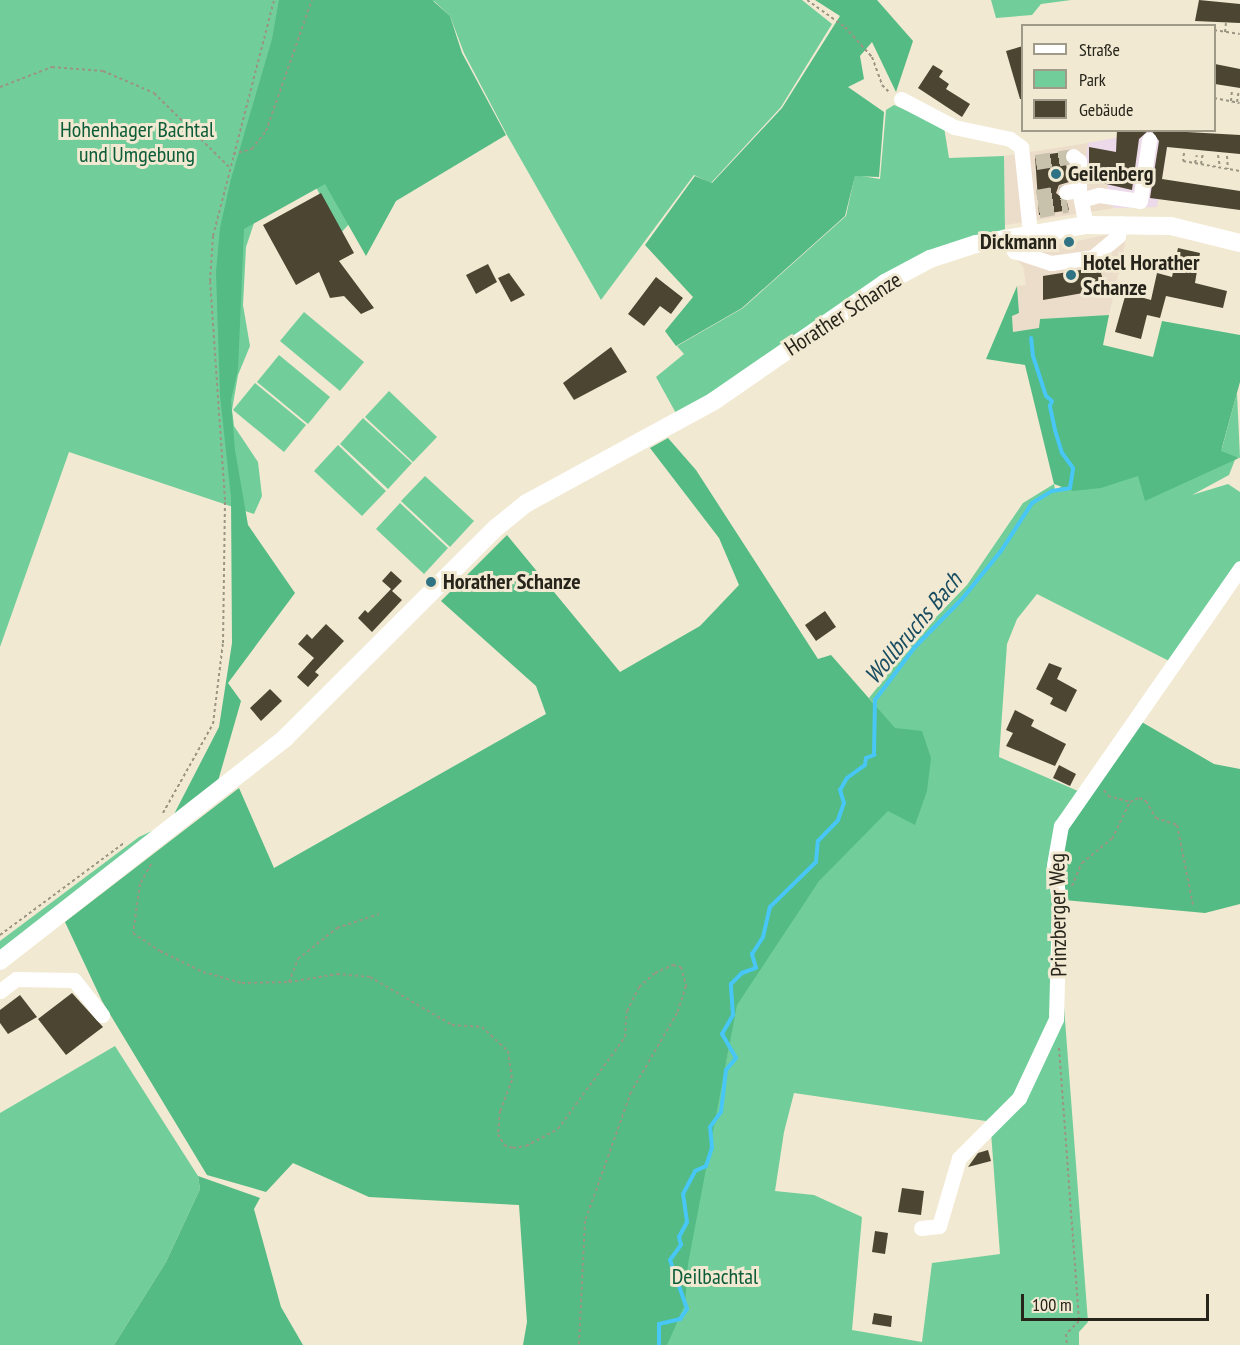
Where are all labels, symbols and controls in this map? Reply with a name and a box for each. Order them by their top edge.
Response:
legend [1021,24,1216,132]
text: Straße [1079,38,1120,61]
text: Park [1079,68,1106,91]
text: Gebäude [1079,98,1133,121]
park label: Hohenhager Bachtal und Umgebung [60,116,214,168]
place label: Geilenberg [1068,161,1153,187]
marker: Geilenberg [1049,167,1063,181]
place label: Dickmann [980,229,1057,255]
marker: Dickmann [1062,235,1076,249]
place label: Hotel Horather Schanze [1083,249,1199,300]
street label: Horather Schanze [780,267,906,361]
marker: Hotel Horather Schanze [1064,268,1078,282]
water label: Wollbruchs Bach [858,566,968,690]
place label: Horather Schanze [443,569,581,595]
marker: Horather Schanze [424,575,438,589]
street label: Prinzberger Weg [1044,853,1072,977]
park label: Deilbachtal [672,1264,758,1290]
scale bar [1024,1282,1212,1320]
text: 100 m [1032,1293,1072,1316]

